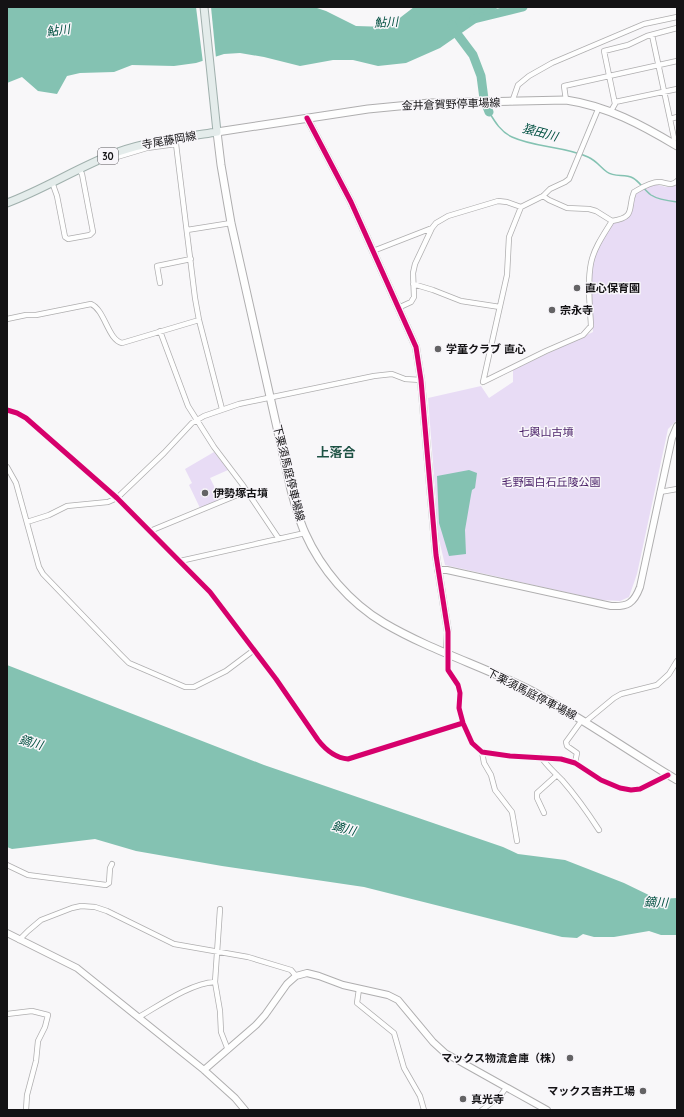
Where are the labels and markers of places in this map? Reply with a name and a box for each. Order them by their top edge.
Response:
place label: 直心保育園 [585,281,640,295]
marker: 直心保育園 [572,283,582,293]
place label: 宗永寺 [560,303,593,317]
marker: 宗永寺 [547,305,557,315]
place label: 学童クラブ 直心 [446,342,526,356]
marker: 学童クラブ 直心 [433,344,443,354]
place label: 伊勢塚古墳 [213,486,268,500]
marker: 伊勢塚古墳 [200,488,210,498]
place label: マックス物流倉庫（株） [441,1051,562,1065]
marker: マックス物流倉庫（株） [565,1053,575,1063]
place label: マックス吉井工場 [547,1084,635,1098]
marker: マックス吉井工場 [638,1086,648,1096]
place label: 真光寺 [471,1092,504,1106]
marker: 真光寺 [458,1094,468,1104]

